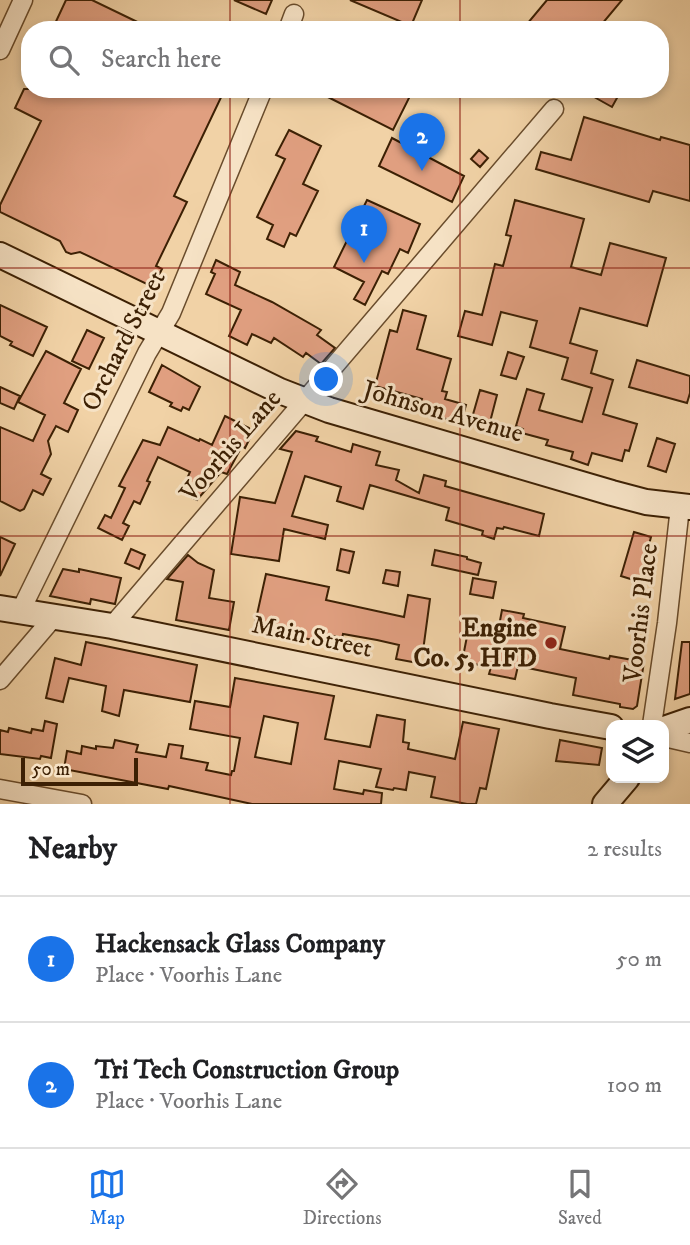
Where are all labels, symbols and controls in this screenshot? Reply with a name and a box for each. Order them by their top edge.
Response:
search box [21,21,669,98]
icon: search [45,41,83,79]
text: Search here [101,43,221,76]
pin: 2 [399,113,445,171]
pin: 1 [341,205,387,263]
street label: Orchard Street [74,265,174,417]
your location [309,362,343,396]
street label: Johnson Avenue [357,373,527,451]
street label: Voorhis Lane [172,383,289,510]
street label: Voorhis Place [616,541,666,686]
street label: Main Street [249,608,375,666]
place label: Engine Co. 5, HFD [413,612,537,675]
marker: Engine Co. 5, HFD [543,635,559,651]
map controls [606,720,669,783]
button: layers [606,720,669,783]
scale bar [21,755,138,787]
text: 50 m [32,758,70,781]
text: Nearby [28,831,117,868]
text: 2 results [587,835,662,864]
text: Hackensack Glass Company [95,928,385,961]
text: 1 [47,945,55,974]
text: 50 m [616,945,662,974]
text: Place · Voorhis Lane [95,961,282,990]
text: Tri Tech Construction Group [95,1054,399,1087]
text: 2 [45,1071,57,1100]
text: 100 m [607,1071,662,1100]
text: Place · Voorhis Lane [95,1087,282,1116]
tab: Map [88,1165,126,1230]
tab: Directions [303,1165,382,1230]
tab: Saved [558,1165,602,1230]

